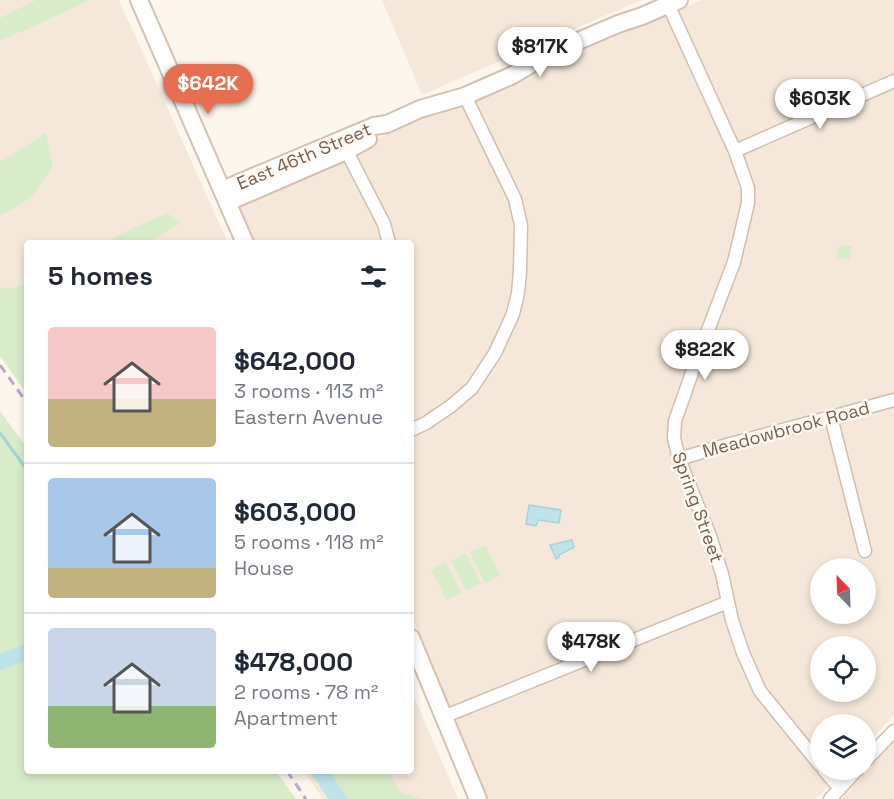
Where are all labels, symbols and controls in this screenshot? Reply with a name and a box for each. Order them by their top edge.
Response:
pin: $817K [498,27,582,78]
text: $817K [512,33,568,59]
pin: $642K [166,64,250,115]
text: $642K [177,70,239,96]
pin: $603K [778,79,862,130]
text: $603K [789,85,851,111]
street label: East 46th Street [233,117,375,195]
text: 5 homes [48,259,153,293]
icon: filters [357,260,390,293]
pin: $822K [663,330,747,381]
text: $822K [675,336,735,362]
text: $642,000 [234,344,356,378]
icon: home [96,351,168,423]
text: 3 rooms · 113 m² [234,378,383,404]
street label: Meadowbrook Road [700,396,872,462]
text: Eastern Avenue [234,404,383,430]
street label: Spring Street [667,449,729,565]
text: $603,000 [234,495,356,529]
icon: home [96,502,168,574]
text: 5 rooms · 118 m² [234,529,384,555]
text: House [234,555,294,581]
north arrow [810,558,876,624]
map controls [810,558,876,780]
pin: $478K [549,622,633,673]
text: $478K [561,628,621,654]
button: locate [810,636,876,702]
text: $478,000 [234,645,353,679]
icon: home [96,652,168,724]
text: 2 rooms · 78 m² [234,679,378,705]
text: Apartment [234,705,338,731]
button: layers [810,714,876,780]

